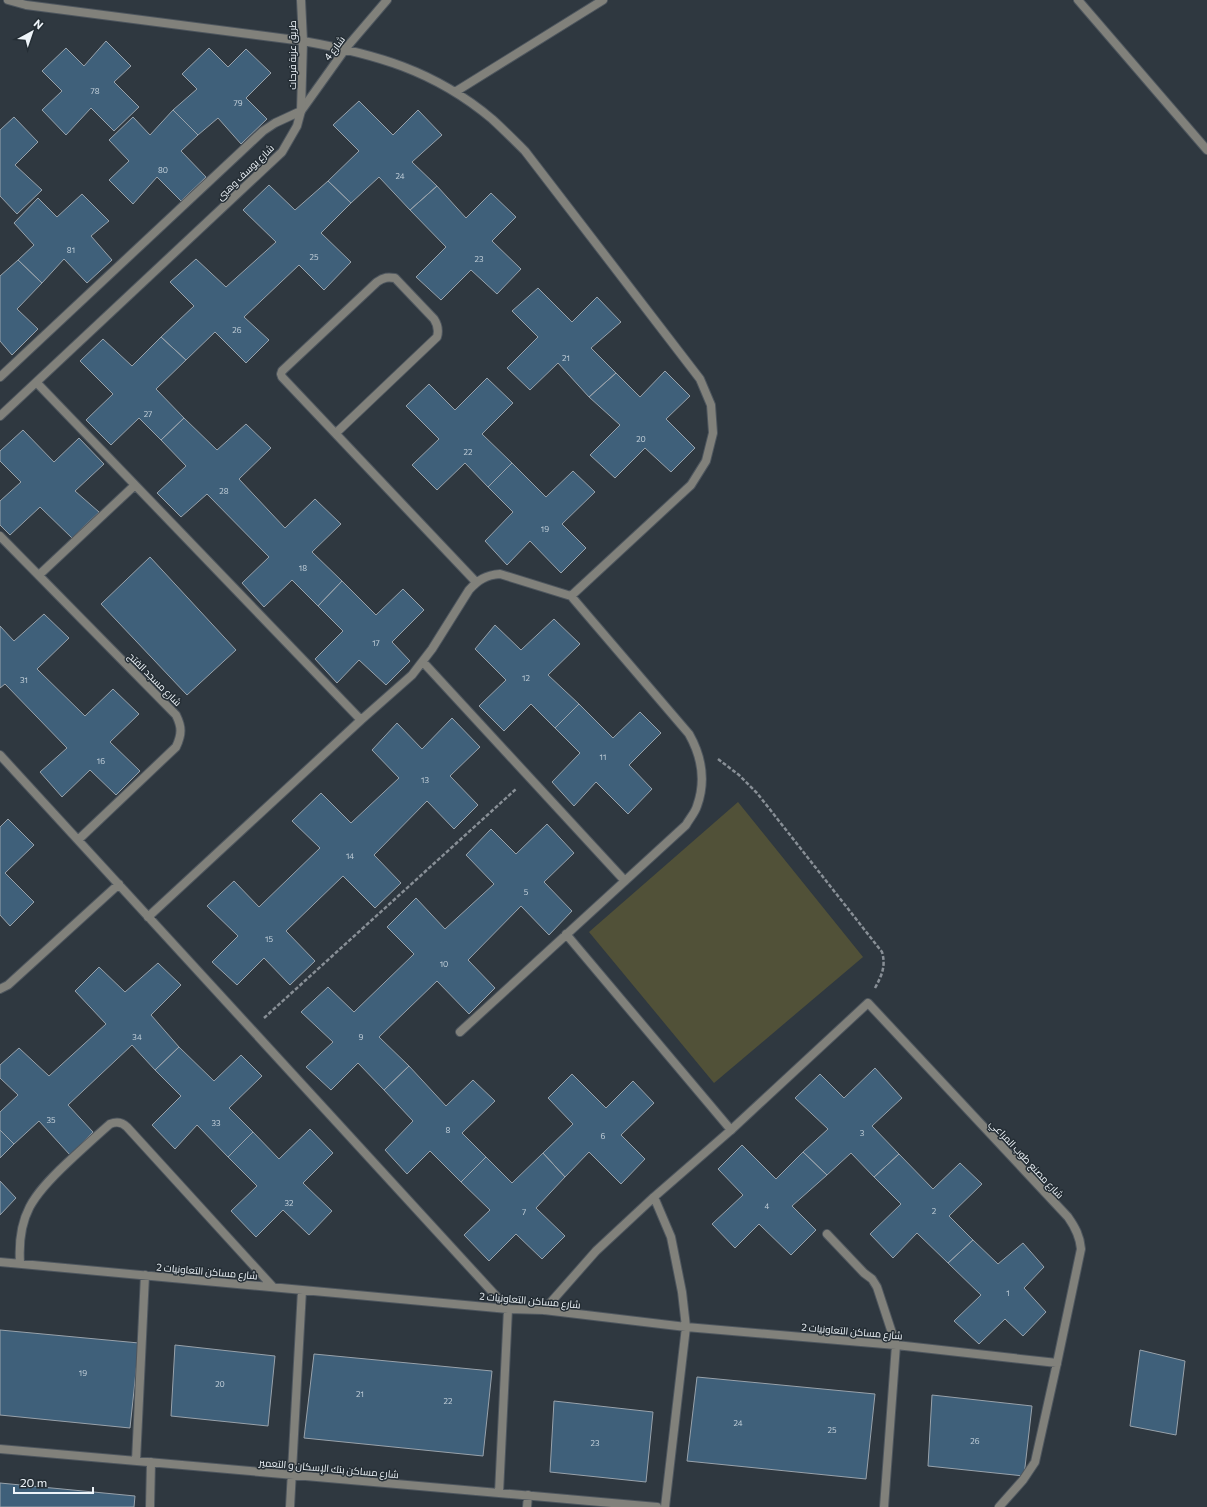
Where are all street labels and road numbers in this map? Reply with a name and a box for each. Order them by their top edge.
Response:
street label: طريق عزبة فرحات [286,20,299,90]
street label: شارع 4 [321,33,348,63]
street label: شارع يوسف وهبى [214,142,277,203]
street label: شارع مسجد الفتح [125,650,184,709]
street label: شارع مصنع طوب المراعي [986,1117,1067,1202]
street label: شارع مساكن التعاونيات 2 [156,1261,258,1282]
street label: شارع مساكن التعاونيات 2 [479,1290,581,1311]
street label: شارع مساكن التعاونيات 2 [801,1321,903,1342]
street label: شارع مساكن بنك الإسكان و التعمير [257,1456,399,1481]

